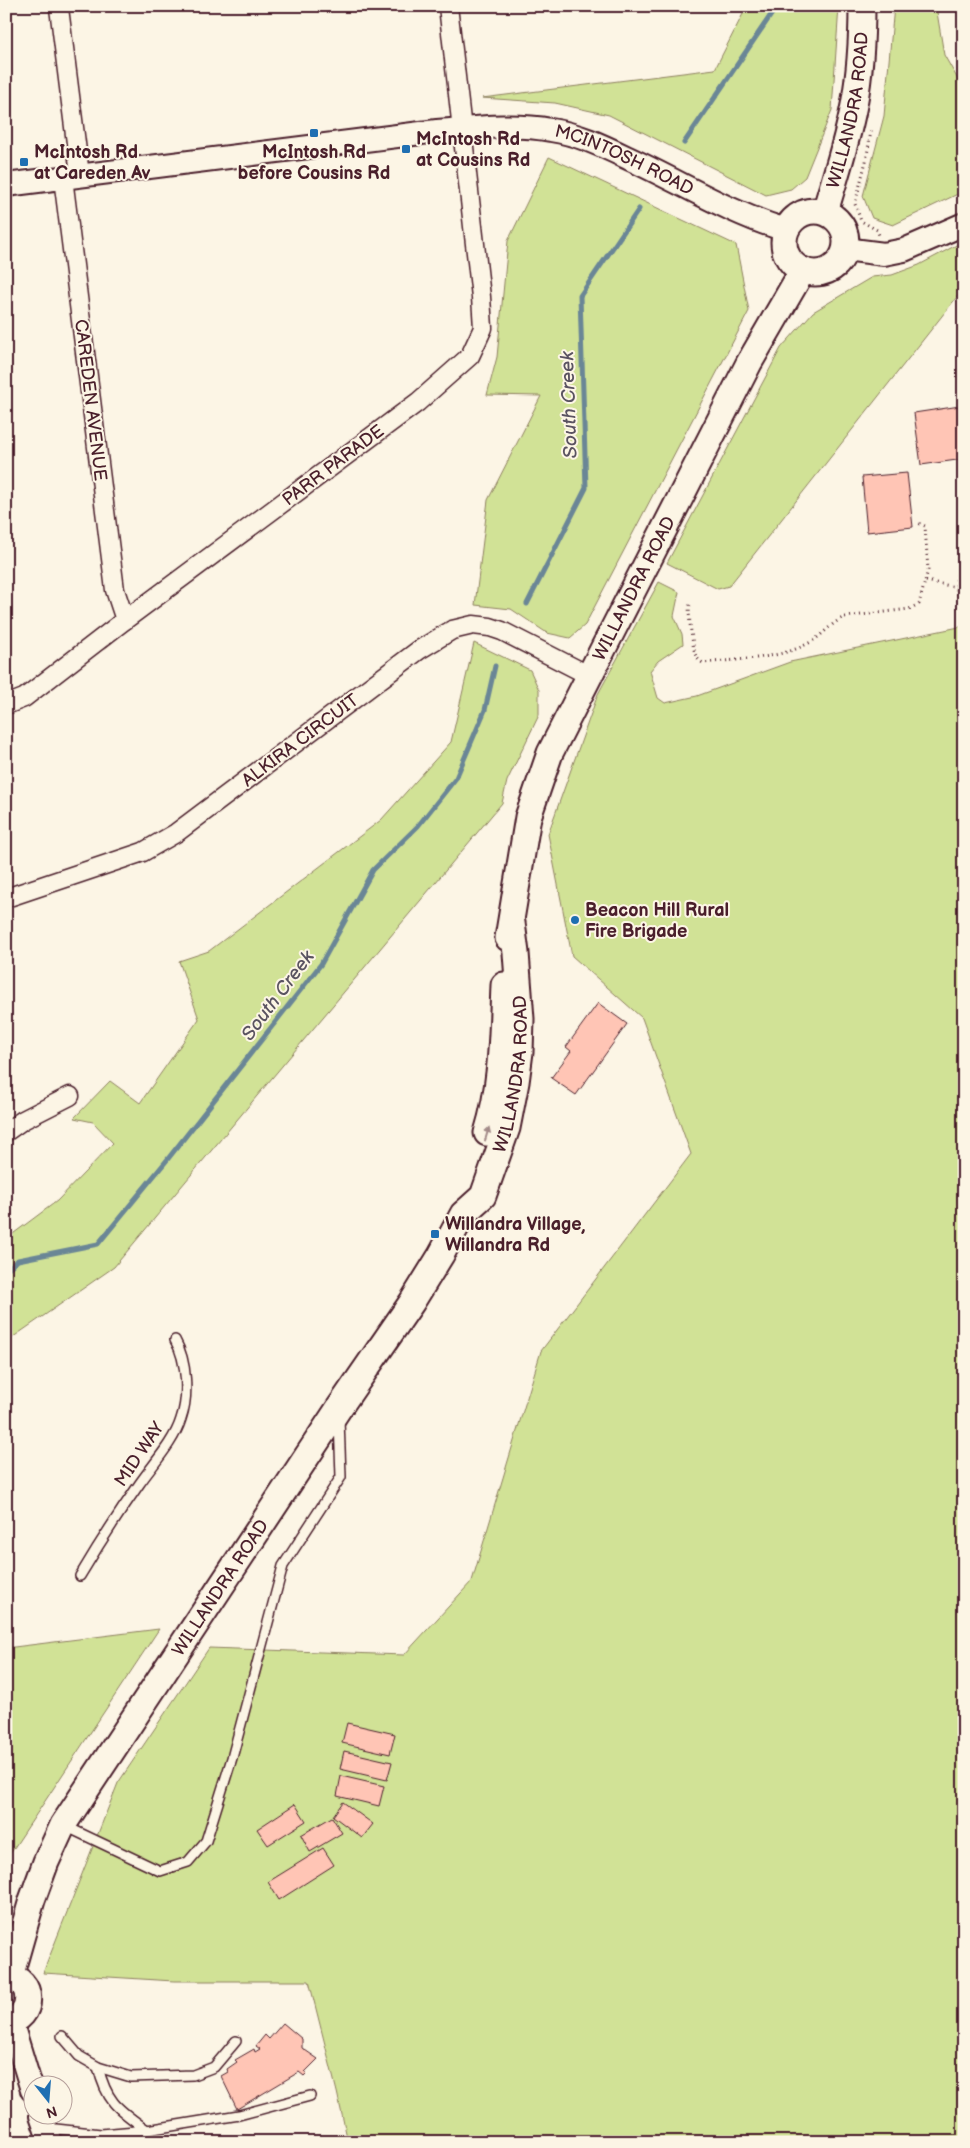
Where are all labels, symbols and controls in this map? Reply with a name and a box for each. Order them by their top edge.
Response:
street label: WILLANDRA ROAD [823,31,873,191]
street label: MCINTOSH ROAD [553,121,697,200]
marker: McIntosh Rd before Cousins Rd [308,127,320,139]
place label: McIntosh Rd at Cousins Rd [416,129,530,171]
place label: McIntosh Rd at Careden Av [34,142,151,184]
place label: McIntosh Rd before Cousins Rd [238,142,390,184]
marker: McIntosh Rd at Cousins Rd [400,143,412,155]
marker: McIntosh Rd at Careden Av [18,156,30,168]
street label: CAREDEN AVENUE [70,318,111,482]
water label: South Creek [556,350,583,459]
street label: PARR PARADE [278,420,388,510]
street label: WILLANDRA ROAD [589,513,680,664]
street label: ALKIRA CIRCUIT [238,690,363,791]
place label: Beacon Hill Rural Fire Brigade [585,900,729,942]
marker: Beacon Hill Rural Fire Brigade [569,914,581,926]
water label: South Creek [237,946,320,1046]
street label: WILLANDRA ROAD [489,995,532,1156]
one-way arrow [483,1127,491,1142]
place label: Willandra Village, Willandra Rd [445,1214,586,1256]
marker: Willandra Village, Willandra Rd [429,1228,441,1240]
street label: MID WAY [110,1418,169,1490]
street label: WILLANDRA ROAD [168,1516,273,1660]
north arrow [22,2076,72,2126]
text: N [44,2102,59,2122]

